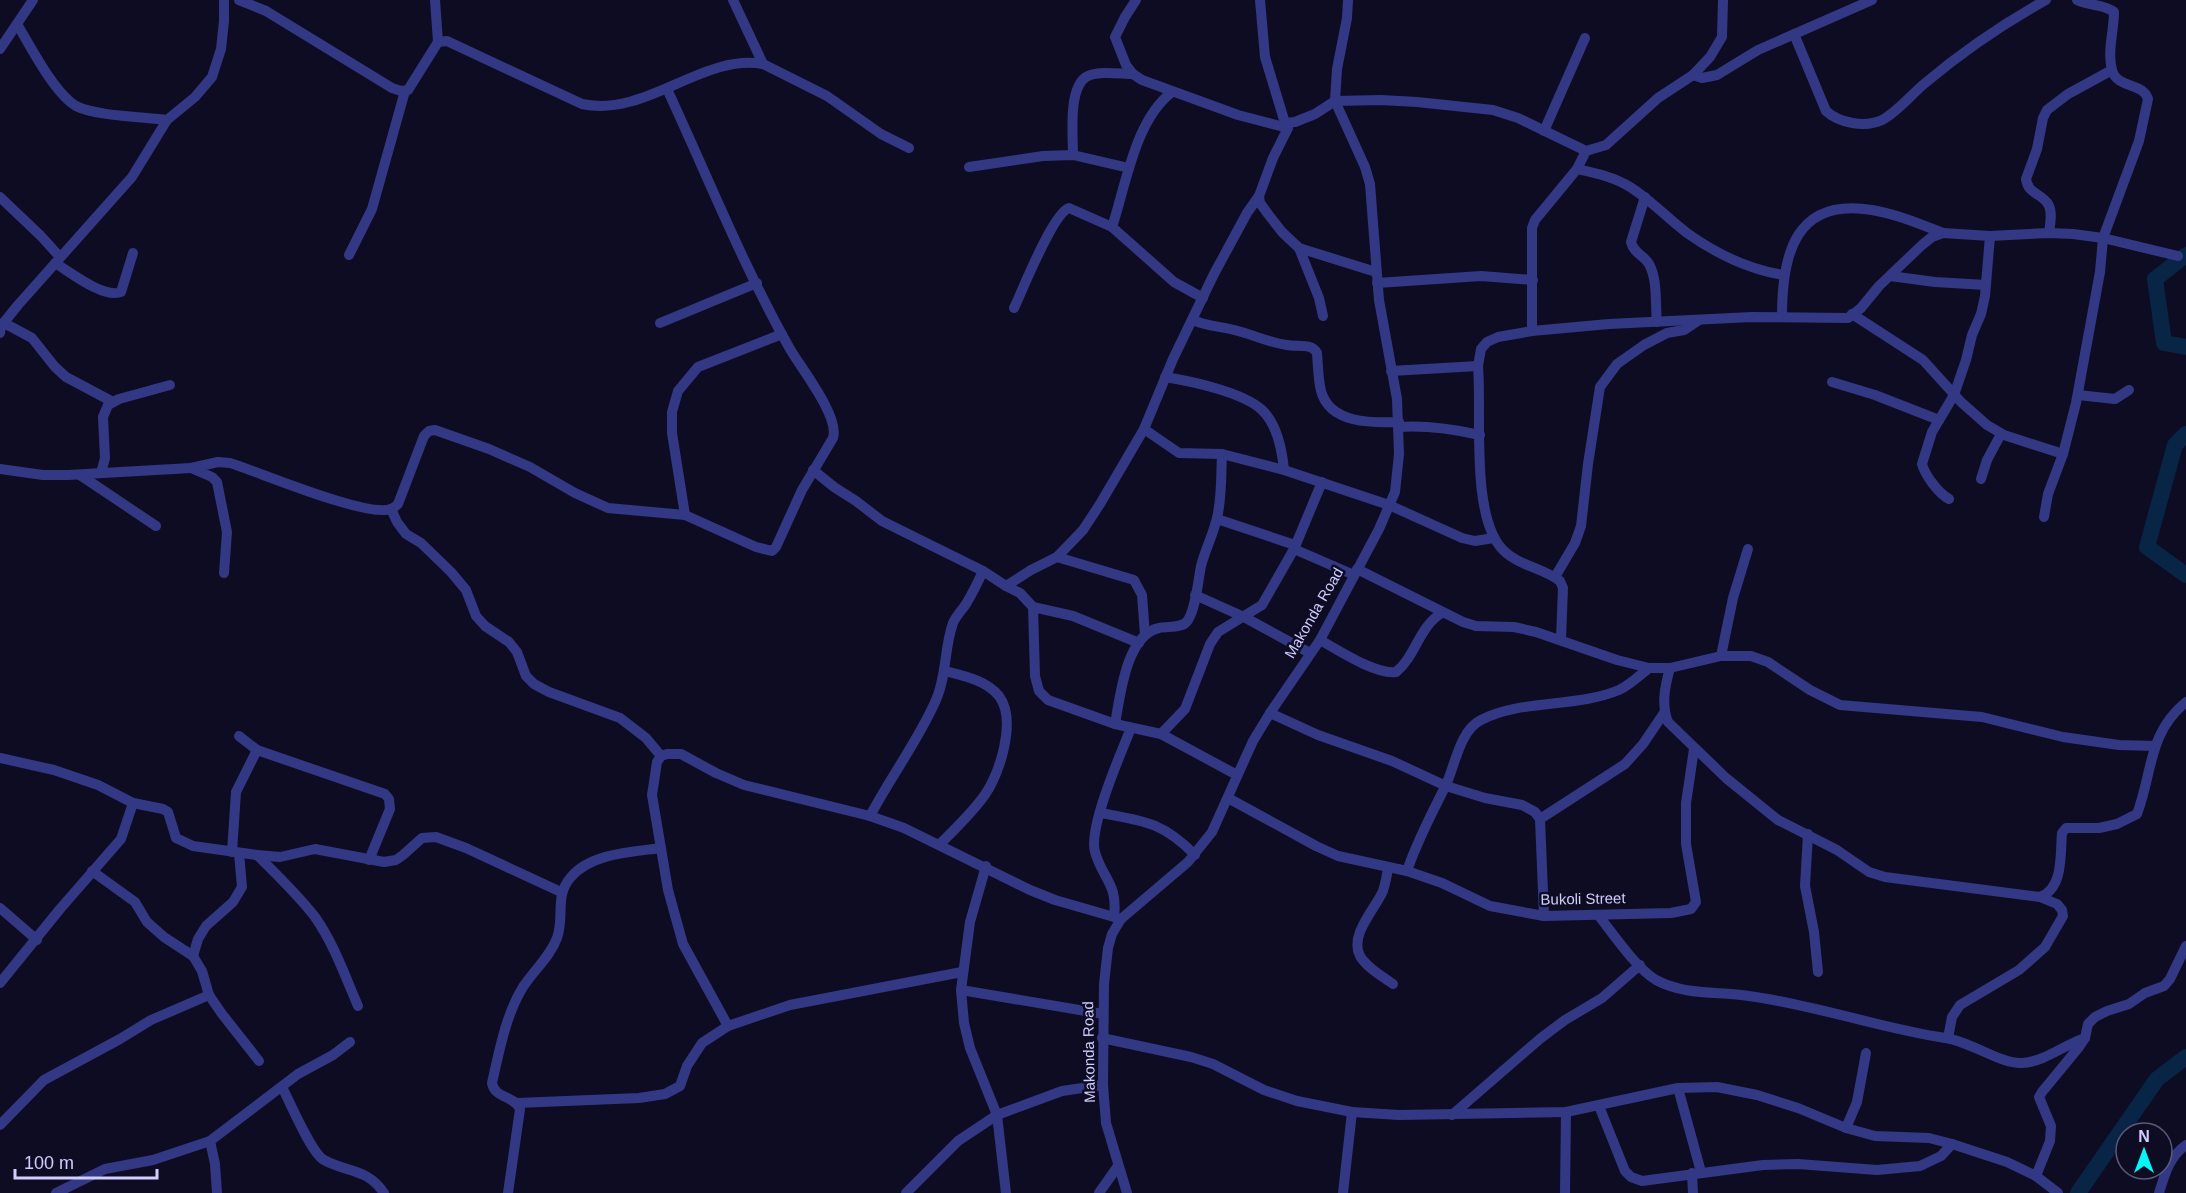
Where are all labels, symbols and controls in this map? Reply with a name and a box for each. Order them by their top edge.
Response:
street label: Makonda Road [1281,564,1346,661]
street label: Bukoli Street [1540,889,1626,908]
street label: Makonda Road [1079,1001,1098,1103]
north arrow [2114,1121,2174,1181]
text: N [2138,1128,2150,1145]
scale bar [15,1142,158,1180]
text: 100 m [24,1153,74,1173]

